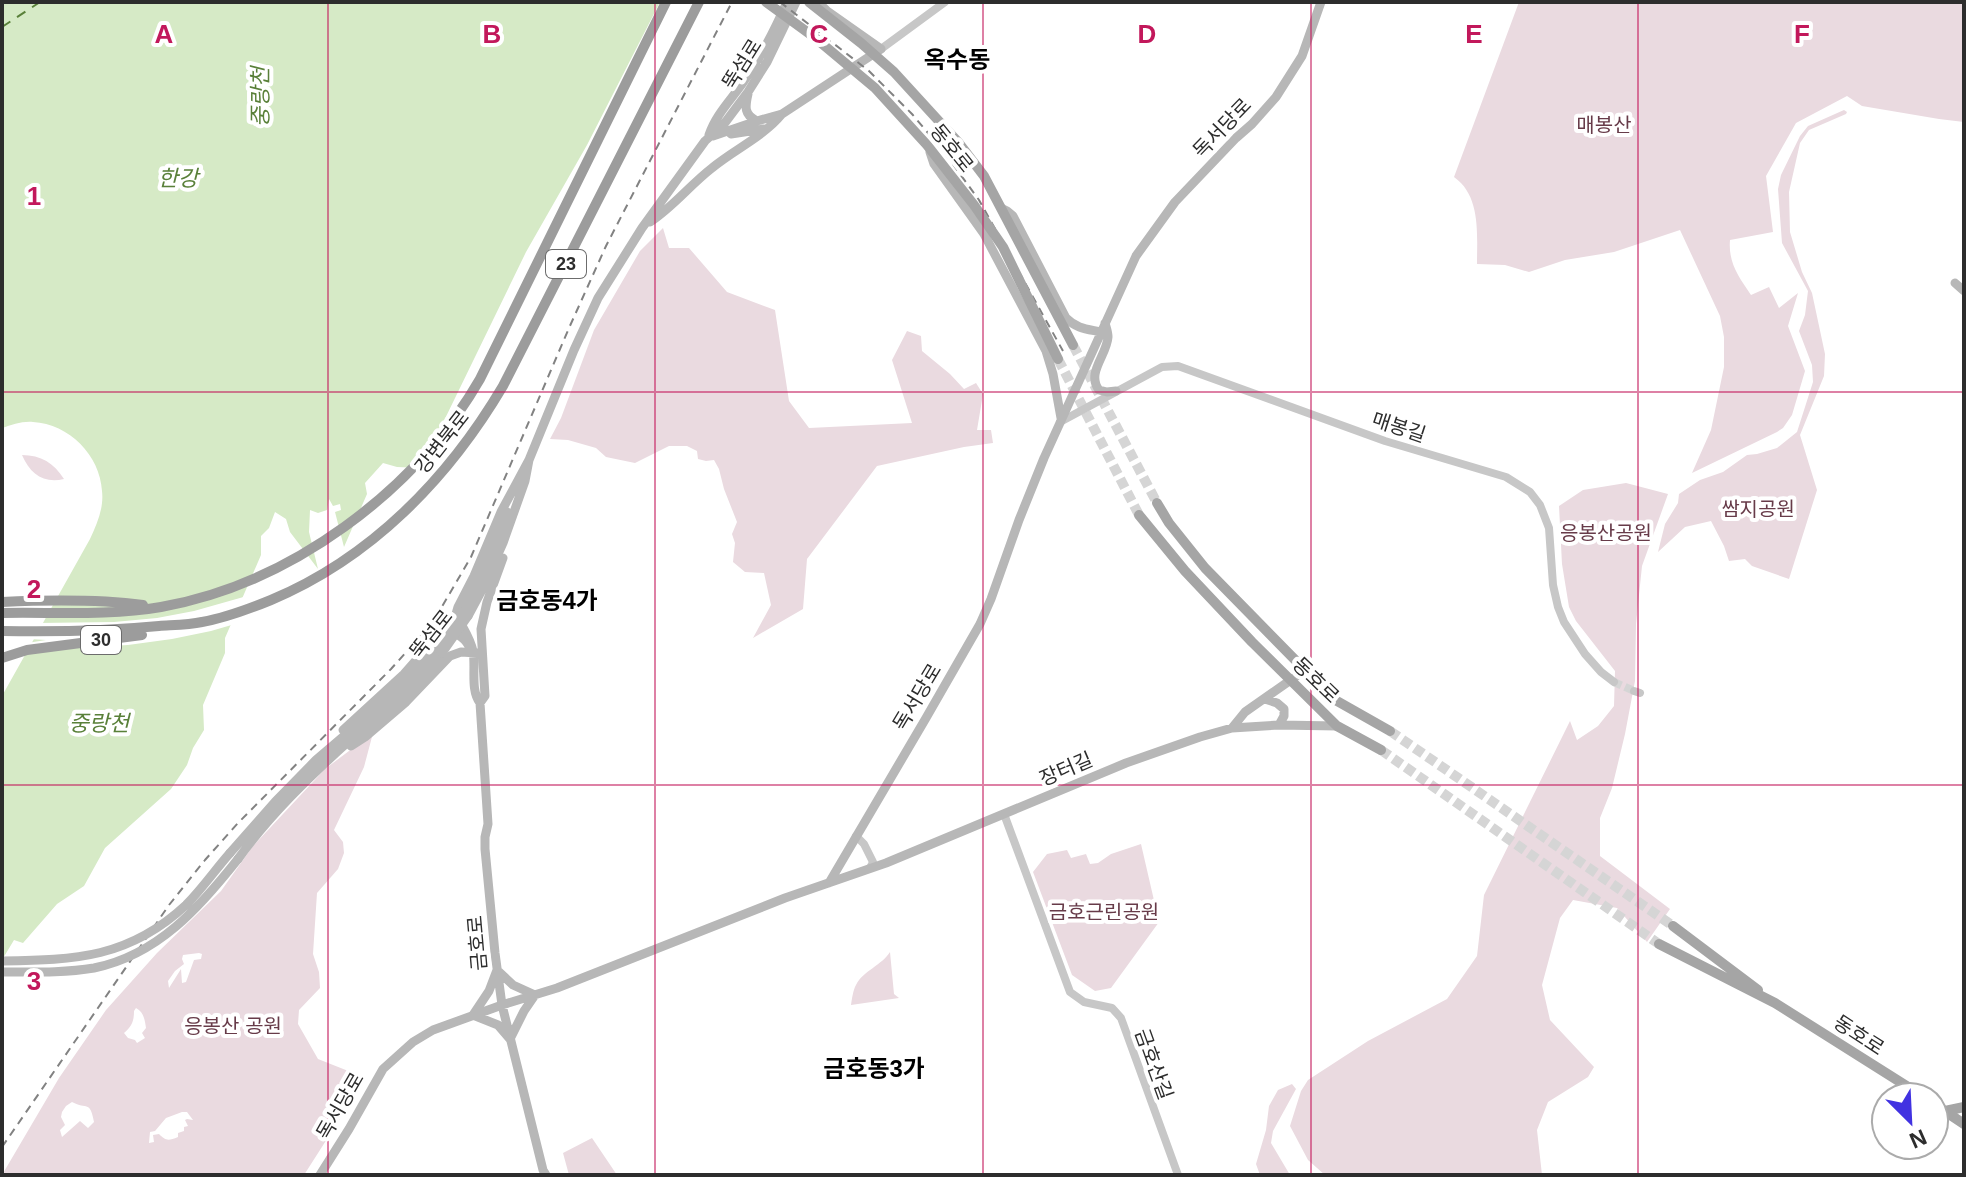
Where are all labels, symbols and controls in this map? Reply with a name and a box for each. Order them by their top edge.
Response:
text: A [155,19,174,49]
text: B [483,19,501,49]
text: C [810,19,829,49]
text: D [1138,19,1156,49]
text: E [1465,19,1483,49]
text: F [1794,19,1810,49]
street label: 뚝섬로 [718,35,766,93]
district label: 옥수동 [924,46,990,73]
water label: 중랑천 [248,64,273,127]
street label: 독서당로 [1189,94,1255,162]
park label: 매봉산 [1576,114,1632,136]
street label: 동호로 [926,120,978,176]
water label: 한강 [158,166,201,191]
text: 1 [27,181,41,211]
road number: 23 [546,250,586,278]
street label: 강변북로 [411,406,473,478]
street label: 매봉길 [1369,408,1429,446]
park label: 쌈지공원 [1721,498,1795,520]
park label: 응봉산공원 [1560,522,1652,544]
text: 2 [27,574,41,604]
district label: 금호동4가 [496,587,598,614]
street label: 뚝섬로 [405,605,457,663]
road number: 30 [81,626,121,654]
street label: 동호로 [1289,653,1343,707]
street label: 독서당로 [889,660,945,734]
water label: 중랑천 [69,711,132,736]
street label: 장터길 [1036,748,1096,790]
park label: 금호근린공원 [1049,901,1159,923]
street label: 금호로 [464,915,490,971]
text: 3 [27,966,41,996]
street label: 동호로 [1830,1011,1888,1059]
park label: 응봉산 공원 [184,1015,282,1037]
street label: 금호산길 [1131,1026,1177,1102]
district label: 금호동3가 [823,1055,925,1082]
street label: 독서당로 [312,1069,368,1143]
north arrow [1870,1081,1950,1161]
text: N [1906,1124,1930,1153]

